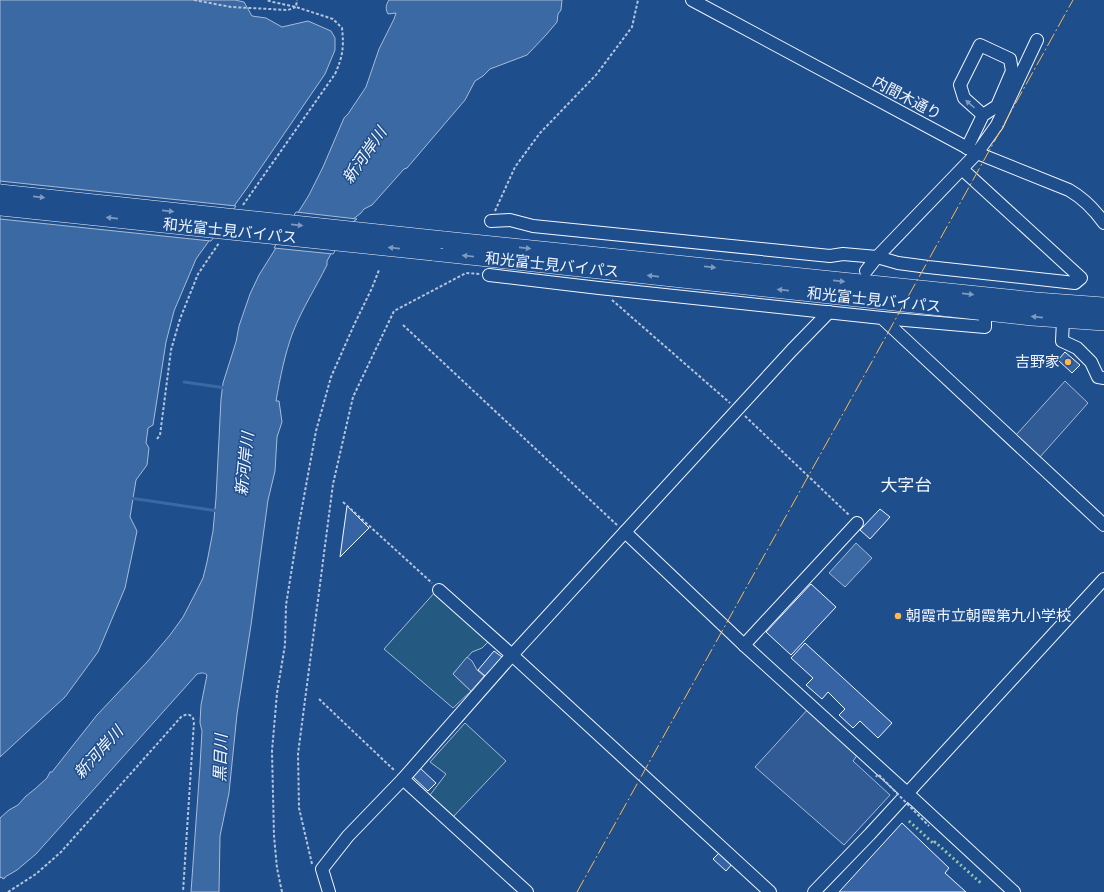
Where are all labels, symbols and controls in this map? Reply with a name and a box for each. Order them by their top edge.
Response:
street label: 内間木通り [870,72,944,124]
one-way arrow [965,100,976,109]
water label: 新河岸川 [338,122,392,187]
one-way arrow [33,194,45,200]
one-way arrow [162,208,174,214]
one-way arrow [106,215,118,222]
street label: 和光富士見バイパス [162,215,298,247]
one-way arrow [291,221,303,228]
one-way arrow [388,245,400,251]
one-way arrow [519,245,531,252]
street label: 和光富士見バイパス [484,249,620,281]
one-way arrow [462,253,475,259]
one-way arrow [704,264,716,271]
one-way arrow [647,273,659,279]
one-way arrow [833,278,845,284]
street label: 和光富士見バイパス [806,284,942,316]
one-way arrow [777,287,789,293]
one-way arrow [962,291,974,297]
one-way arrow [1031,314,1043,320]
place label: 吉野家 [1015,353,1060,371]
marker: 吉野家 [1063,357,1073,367]
water label: 新河岸川 [232,429,257,497]
district label: 大字台 [881,475,932,495]
place label: 朝霞市立朝霞第九小学校 [906,607,1071,625]
marker: 朝霞市立朝霞第九小学校 [893,611,903,621]
water label: 新河岸川 [70,721,128,782]
water label: 黒目川 [210,732,231,782]

